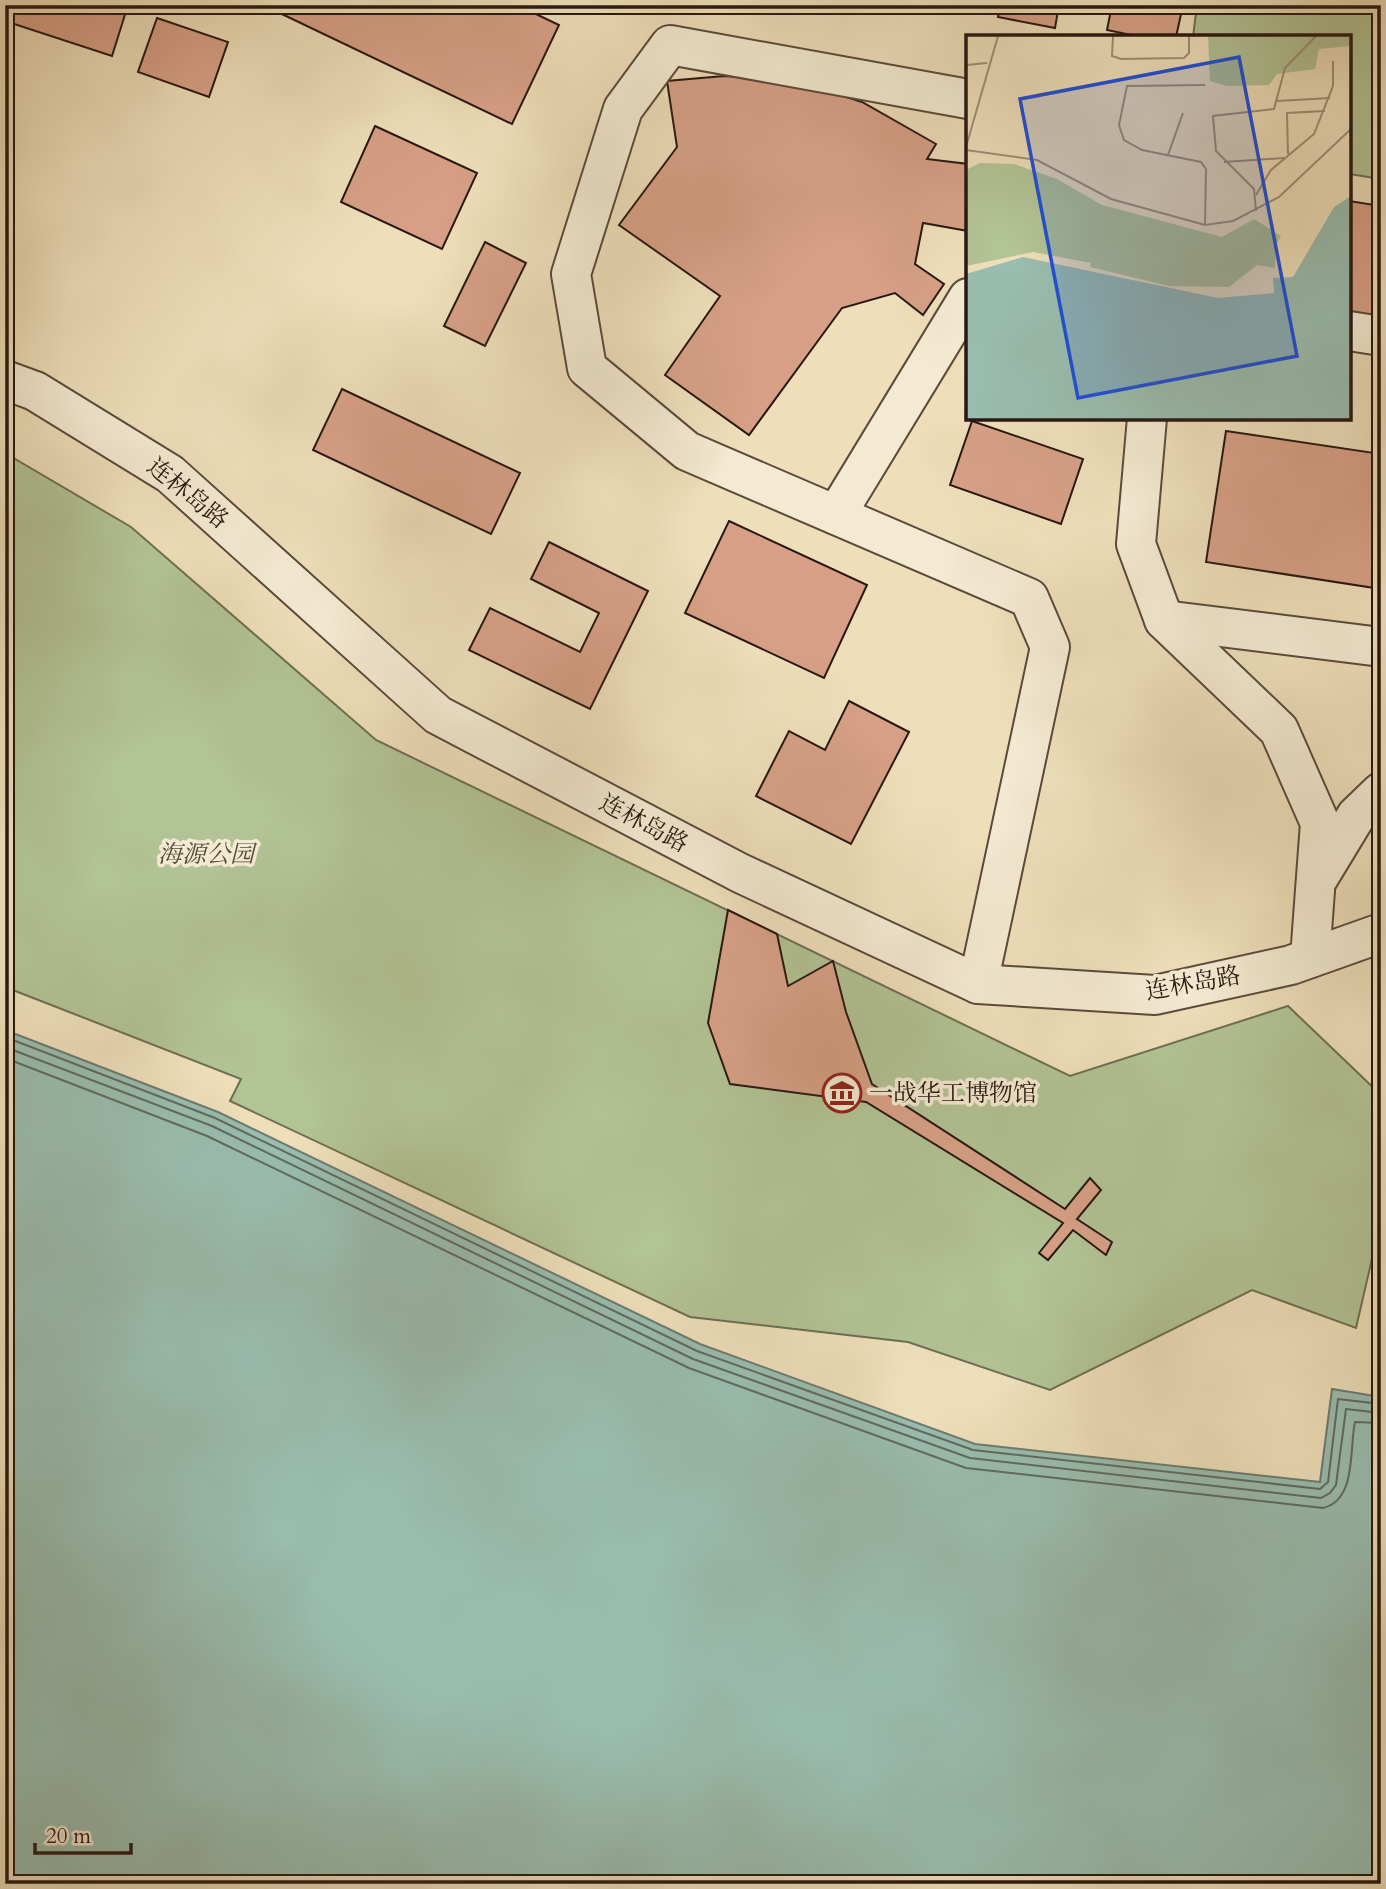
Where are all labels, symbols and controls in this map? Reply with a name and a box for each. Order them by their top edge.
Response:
inset map [966,35,1351,420]
street label: 连林岛路 [140,450,235,536]
street label: 连林岛路 [594,786,694,861]
park label: 海源公园 [158,838,258,871]
street label: 连林岛路 [1143,959,1243,1008]
museum icon: 一战华工博物馆 [821,1072,863,1114]
place label: 一战华工博物馆 [869,1077,1037,1110]
scale bar [35,1812,131,1856]
text: 20 m [46,1822,91,1851]

